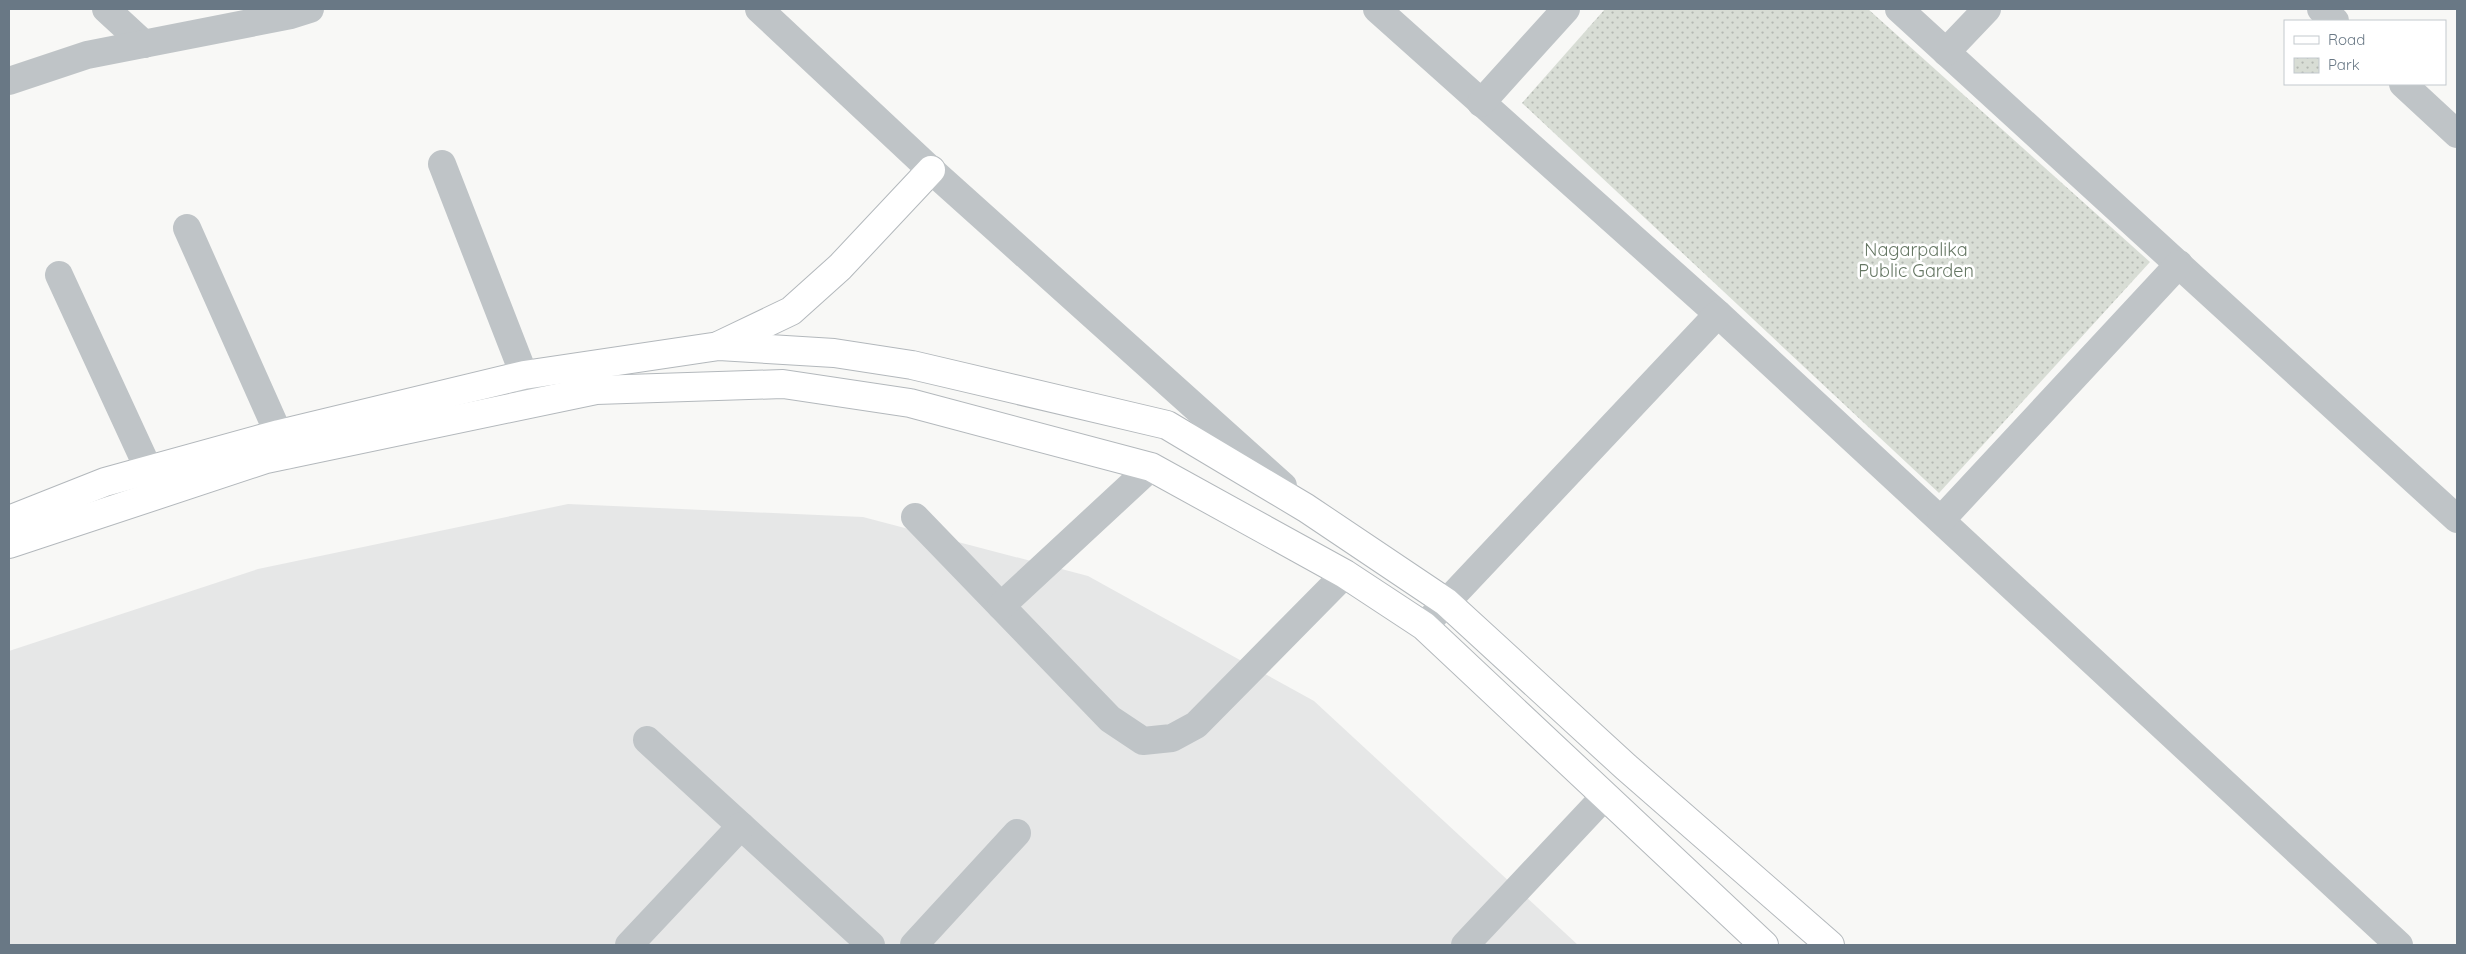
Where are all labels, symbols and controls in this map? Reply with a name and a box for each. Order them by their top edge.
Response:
legend [2284,20,2446,85]
text: Road [2328,30,2365,49]
text: Park [2328,55,2360,74]
park label: Nagarpalika Public Garden [1858,238,1974,282]

